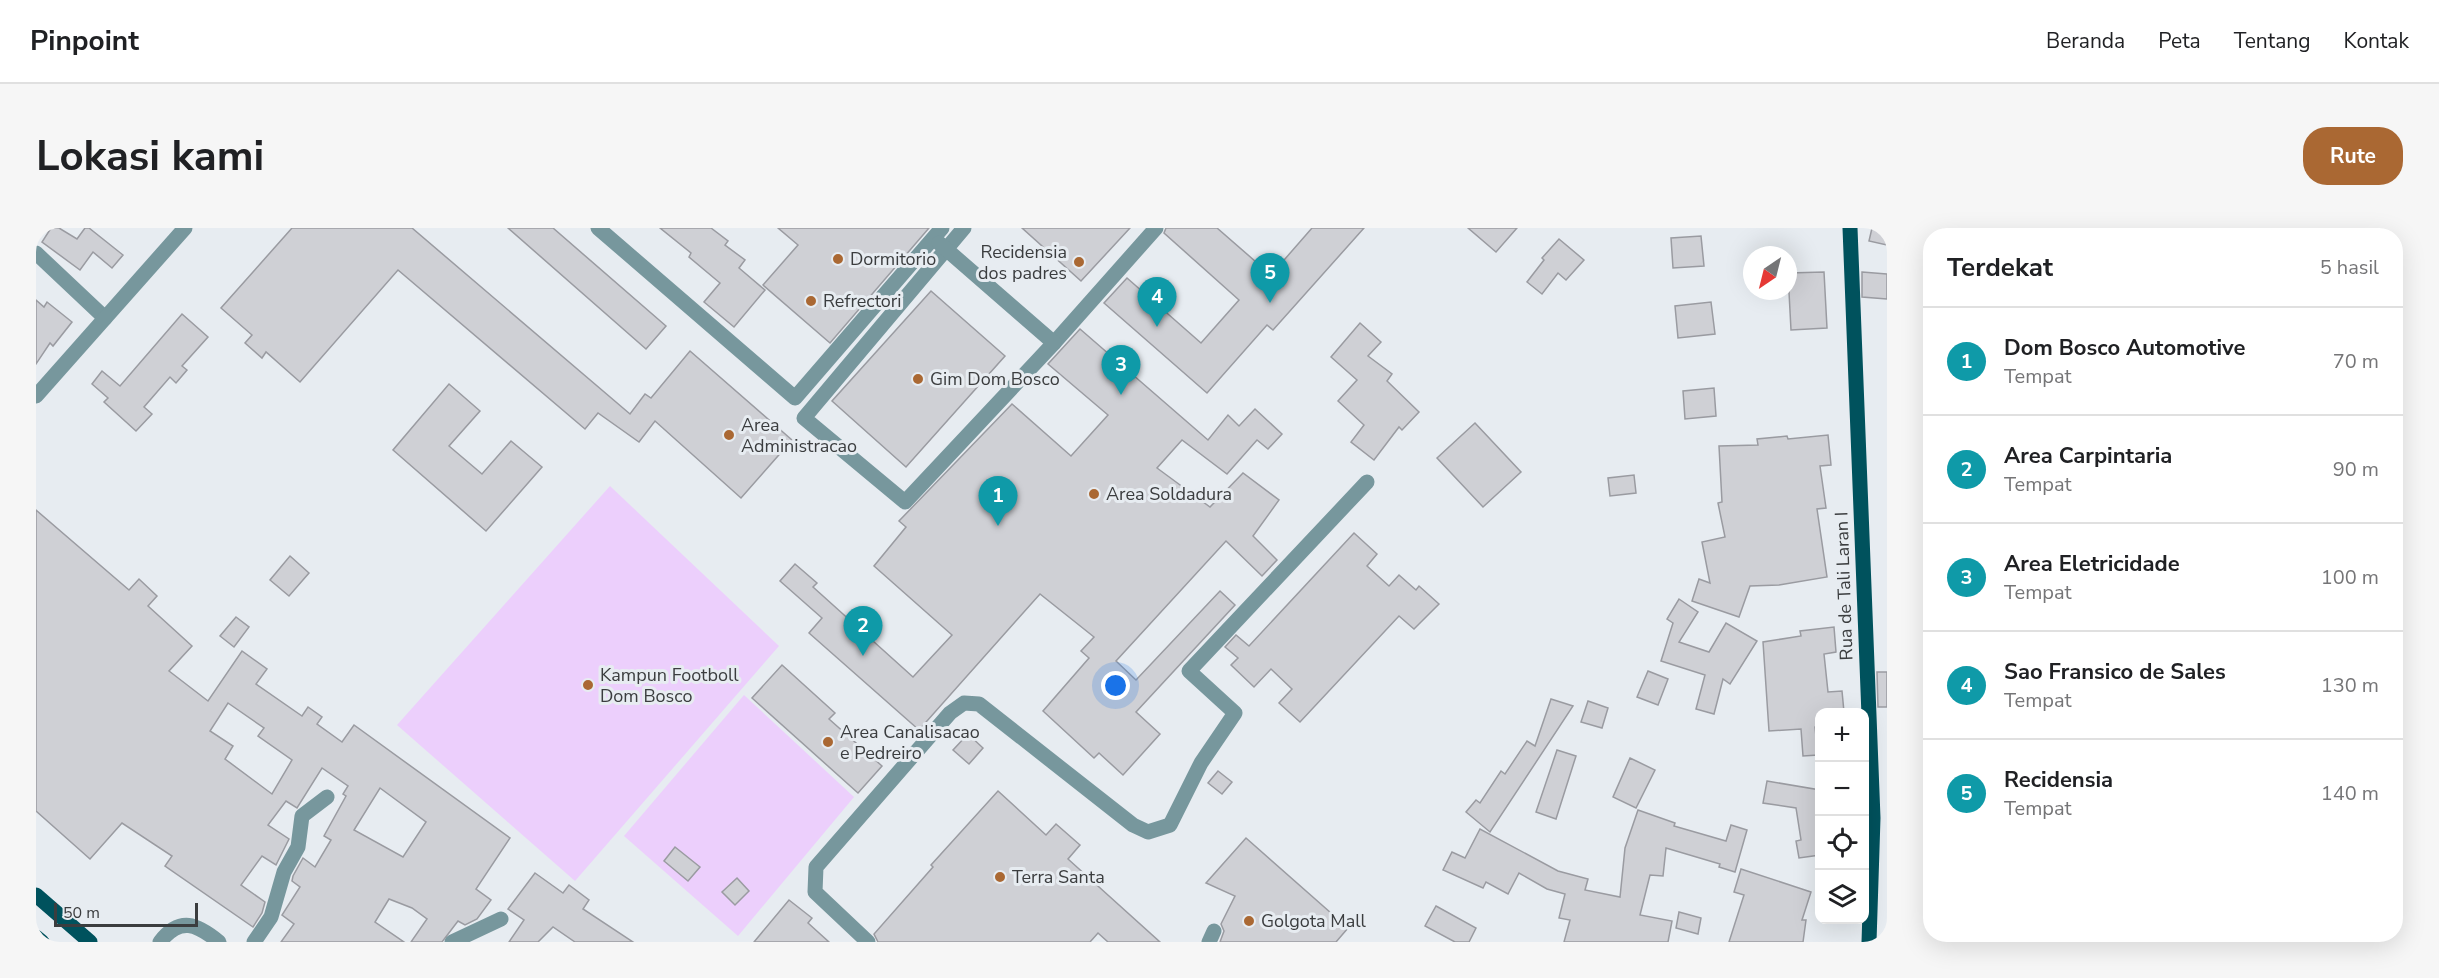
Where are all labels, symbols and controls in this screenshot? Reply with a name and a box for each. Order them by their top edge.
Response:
text: Pinpoint [30,22,139,60]
text: Beranda [2046,27,2125,55]
text: Peta [2158,27,2201,55]
text: Tentang [2234,27,2311,55]
text: Kontak [2344,27,2409,55]
button: Rute [2303,127,2403,185]
text: Lokasi kami [36,128,264,185]
place label: Recidensia dos padres [978,240,1067,285]
north arrow [1743,246,1797,300]
place label: Dormitorio [850,247,936,271]
text: Terdekat [1947,250,2053,285]
marker: Dormitorio [831,252,845,266]
pin: 5 [1250,254,1290,303]
text: 5 hasil [2320,254,2379,281]
marker: Recidensia dos padres [1072,255,1086,269]
pin: 4 [1138,278,1176,327]
place label: Refrectori [823,289,901,313]
marker: Refrectori [804,294,818,308]
text: Dom Bosco Automotive [2004,333,2245,363]
pin: 3 [1102,346,1140,395]
text: 1 [1961,348,1973,375]
text: 70 m [2333,348,2379,375]
text: Tempat [2004,363,2072,390]
place label: Gim Dom Bosco [930,367,1060,391]
marker: Gim Dom Bosco [911,372,925,386]
place label: Area Administracao [741,413,857,458]
marker: Area Administracao [722,428,736,442]
text: Area Carpintaria [2004,441,2172,471]
text: 2 [1961,456,1973,483]
text: 90 m [2333,456,2379,483]
text: Tempat [2004,471,2072,498]
pin: 1 [978,476,1018,526]
place label: Area Soldadura [1106,482,1232,506]
marker: Area Soldadura [1087,487,1101,501]
street label: Rua de Tali Laran I [1829,511,1859,661]
text: Area Eletricidade [2004,549,2180,579]
text: 3 [1961,564,1973,591]
text: 100 m [2321,564,2379,591]
text: Tempat [2004,579,2072,606]
pin: 2 [844,606,882,656]
text: Sao Fransico de Sales [2004,657,2226,687]
place label: Kampun Footboll Dom Bosco [600,663,739,708]
your location [1101,671,1130,700]
text: 4 [1961,672,1973,699]
text: 130 m [2321,672,2379,699]
marker: Kampun Footboll Dom Bosco [581,678,595,692]
text: Tempat [2004,687,2072,714]
map controls [1815,708,1869,924]
button: + [1815,708,1869,762]
place label: Area Canalisacao e Pedreiro [840,720,980,765]
marker: Area Canalisacao e Pedreiro [821,735,835,749]
button: − [1815,762,1869,816]
text: Recidensia [2004,765,2113,795]
text: 5 [1961,780,1973,807]
text: 140 m [2321,780,2379,807]
text: Tempat [2004,795,2072,822]
button: locate [1815,816,1869,870]
place label: Terra Santa [1012,865,1105,889]
marker: Terra Santa [993,870,1007,884]
button: layers [1815,870,1869,924]
scale bar [54,900,198,928]
text: 50 m [63,902,100,924]
place label: Golgota Mall [1261,909,1367,933]
marker: Golgota Mall [1242,914,1256,928]

